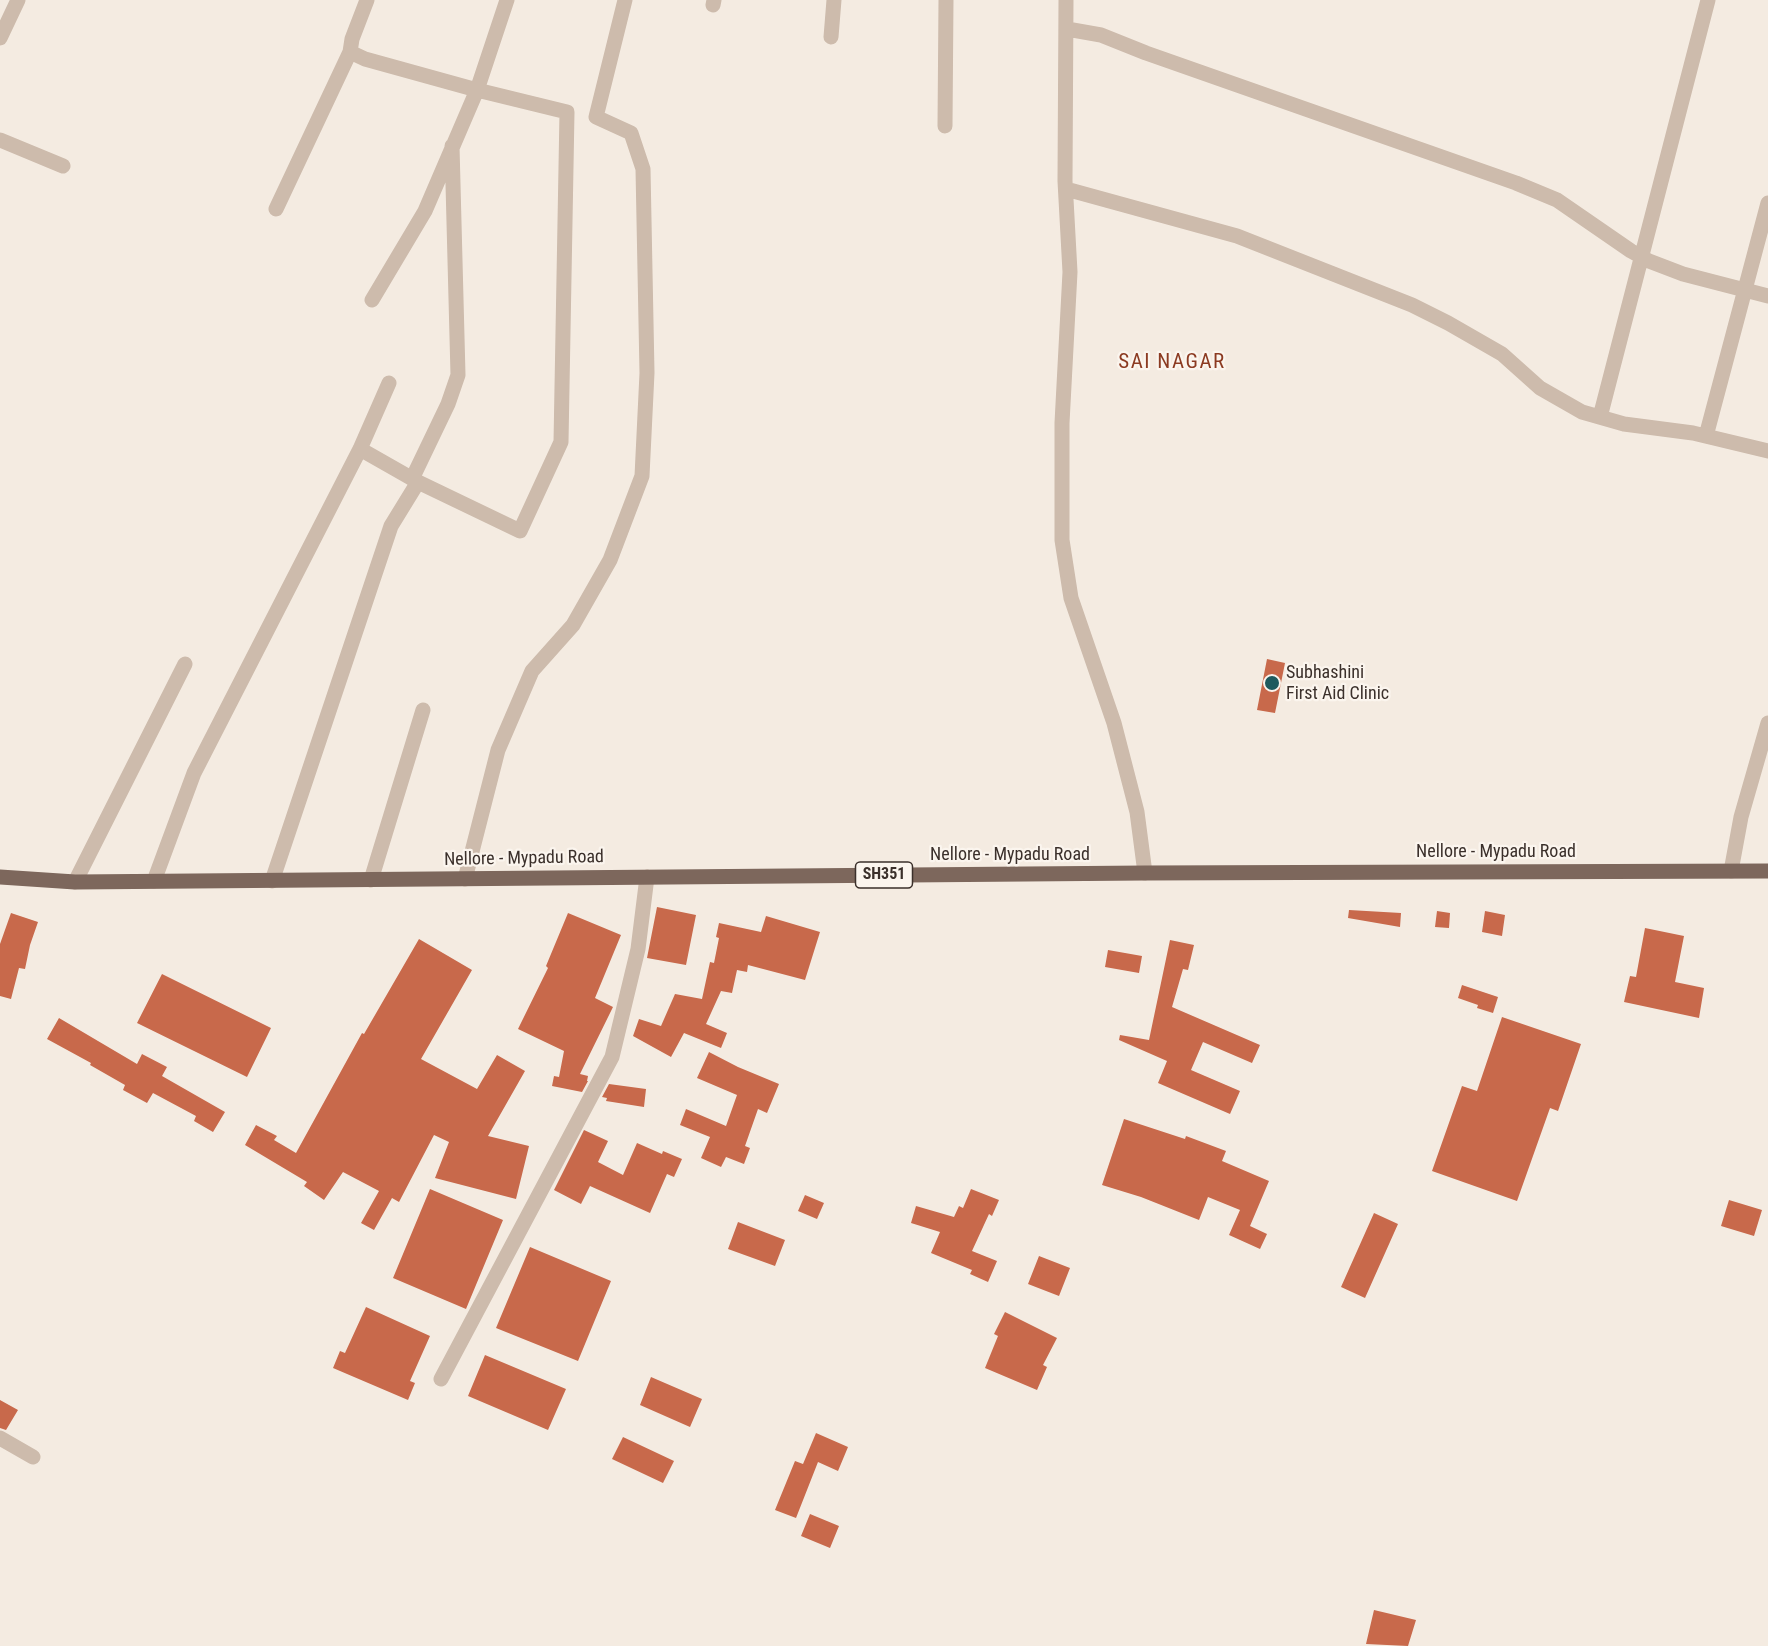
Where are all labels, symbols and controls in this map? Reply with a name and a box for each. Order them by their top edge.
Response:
district label: SAI NAGAR [1118,350,1226,376]
place label: Subhashini First Aid Clinic [1286,662,1389,704]
marker: Subhashini First Aid Clinic [1263,674,1281,692]
street label: Nellore - Mypadu Road [1416,841,1576,863]
street label: Nellore - Mypadu Road [930,844,1090,866]
street label: Nellore - Mypadu Road [444,847,604,871]
road number: SH351 [856,862,912,888]

